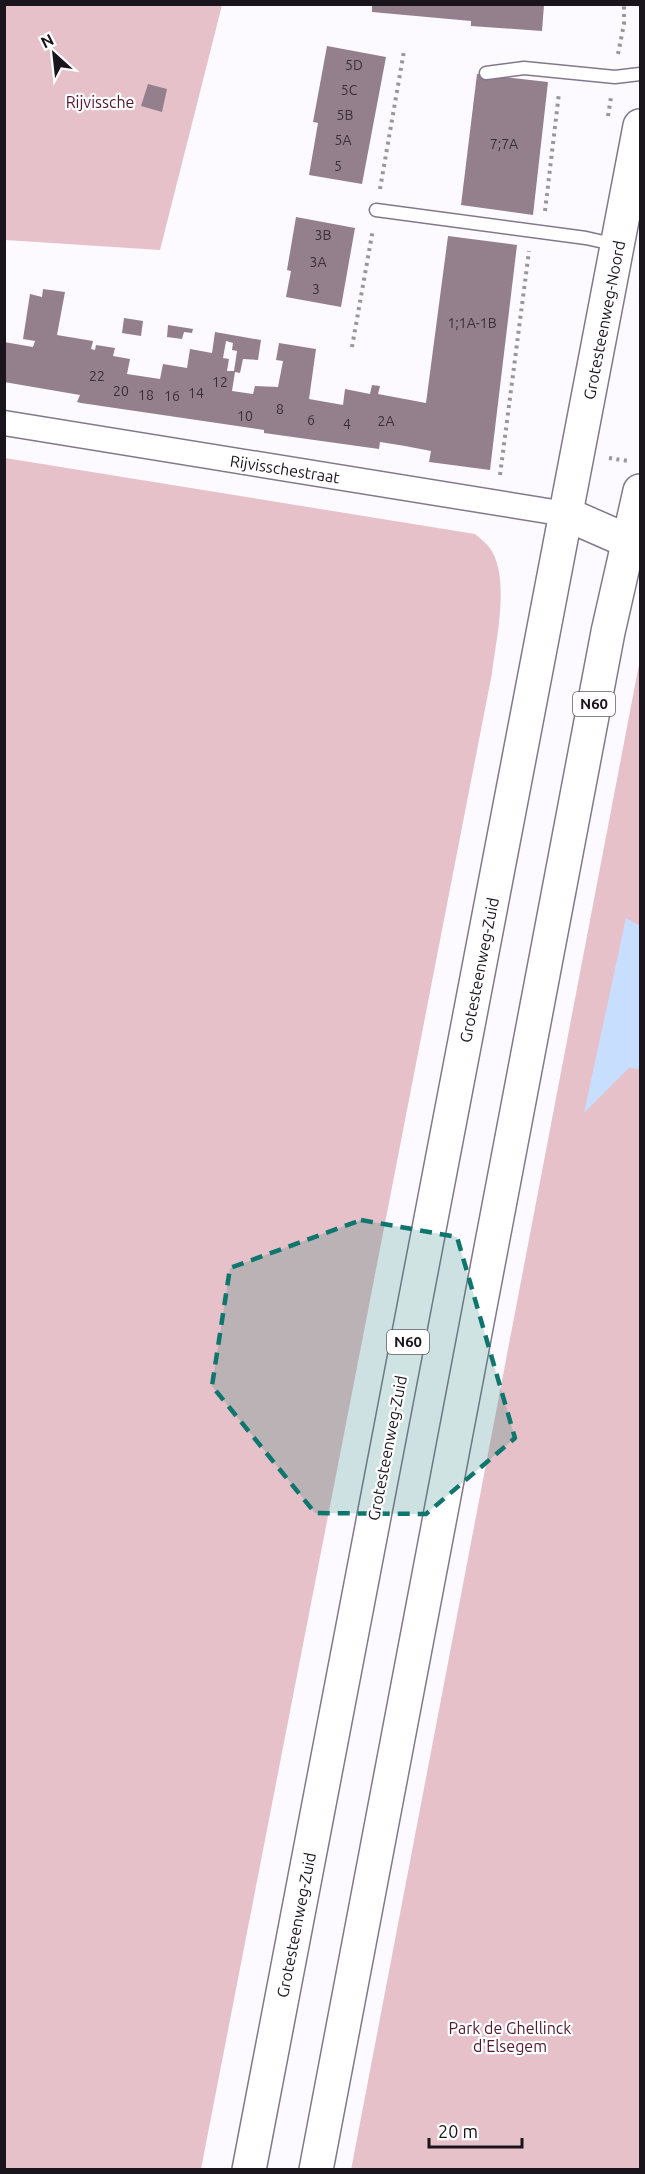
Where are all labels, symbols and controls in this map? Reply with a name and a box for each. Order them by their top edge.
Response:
north arrow [24,24,84,84]
text: N [38,30,57,51]
house number: 5D [345,57,363,73]
house number: 5C [341,82,358,98]
park label: Rijvissche [66,93,134,111]
house number: 5B [337,107,353,123]
house number: 5A [335,132,352,148]
house number: 7;7A [490,136,518,152]
house number: 5 [334,158,342,174]
house number: 3B [315,227,331,243]
street label: Grotesteenweg-Noord [580,239,628,401]
house number: 3A [310,254,327,270]
house number: 3 [312,281,320,297]
house number: 1;1A-1B [447,315,497,331]
house number: 22 [89,368,105,384]
house number: 12 [212,374,228,390]
house number: 20 [113,383,129,399]
house number: 14 [188,385,204,401]
house number: 18 [138,387,154,403]
house number: 16 [164,388,180,404]
house number: 8 [276,401,284,417]
house number: 10 [237,408,253,424]
house number: 6 [307,412,315,428]
house number: 2A [378,413,395,429]
house number: 4 [343,416,351,432]
street label: Rijvisschestraat [229,451,342,487]
road number: N60 [573,692,615,716]
street label: Grotesteenweg-Zuid [456,896,502,1044]
road number: N60 [387,1330,429,1354]
street label: Grotesteenweg-Zuid [364,1374,410,1522]
street label: Grotesteenweg-Zuid [273,1851,319,1999]
park label: Park de Ghellinck d'Elsegem [449,2019,571,2055]
scale bar [429,2111,522,2149]
text: 20 m [438,2121,478,2141]

